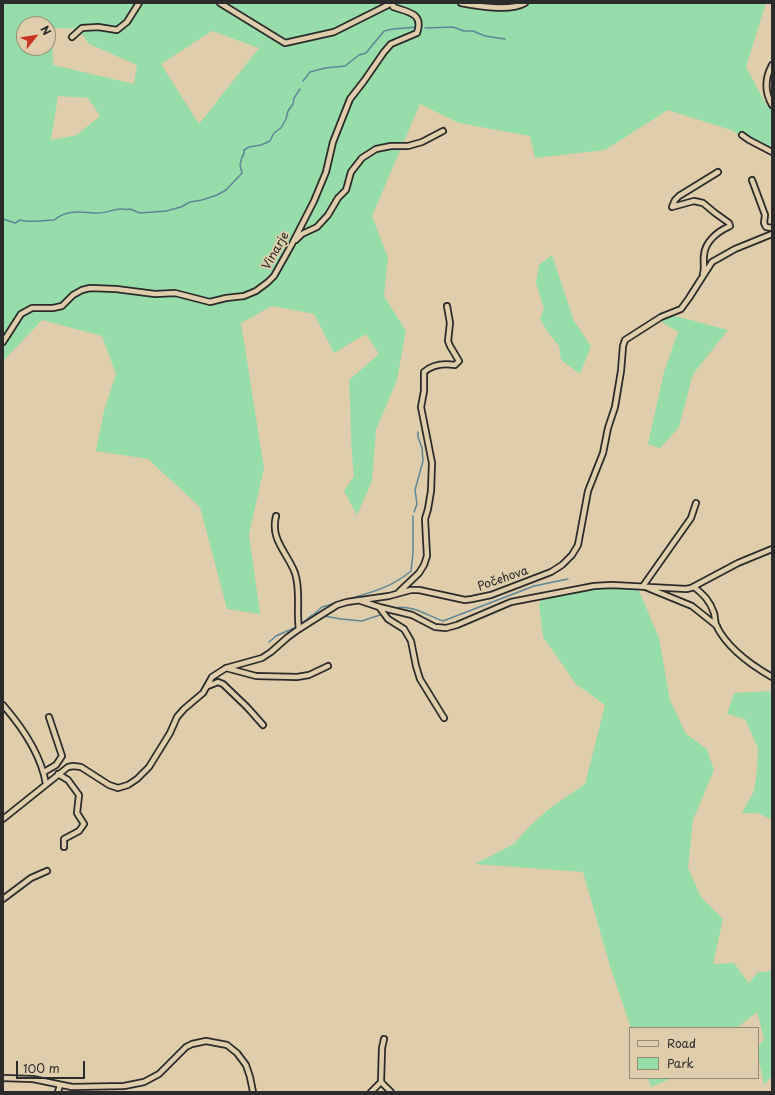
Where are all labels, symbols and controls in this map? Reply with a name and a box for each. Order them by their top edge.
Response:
north arrow [16,16,56,56]
text: N [36,22,56,38]
street label: Vinarje [259,229,293,273]
street label: Počehova [476,564,530,594]
legend [629,1027,759,1079]
text: Road [667,1034,696,1052]
scale bar [18,1053,87,1079]
text: Park [667,1054,694,1072]
text: 100 m [23,1059,60,1077]

